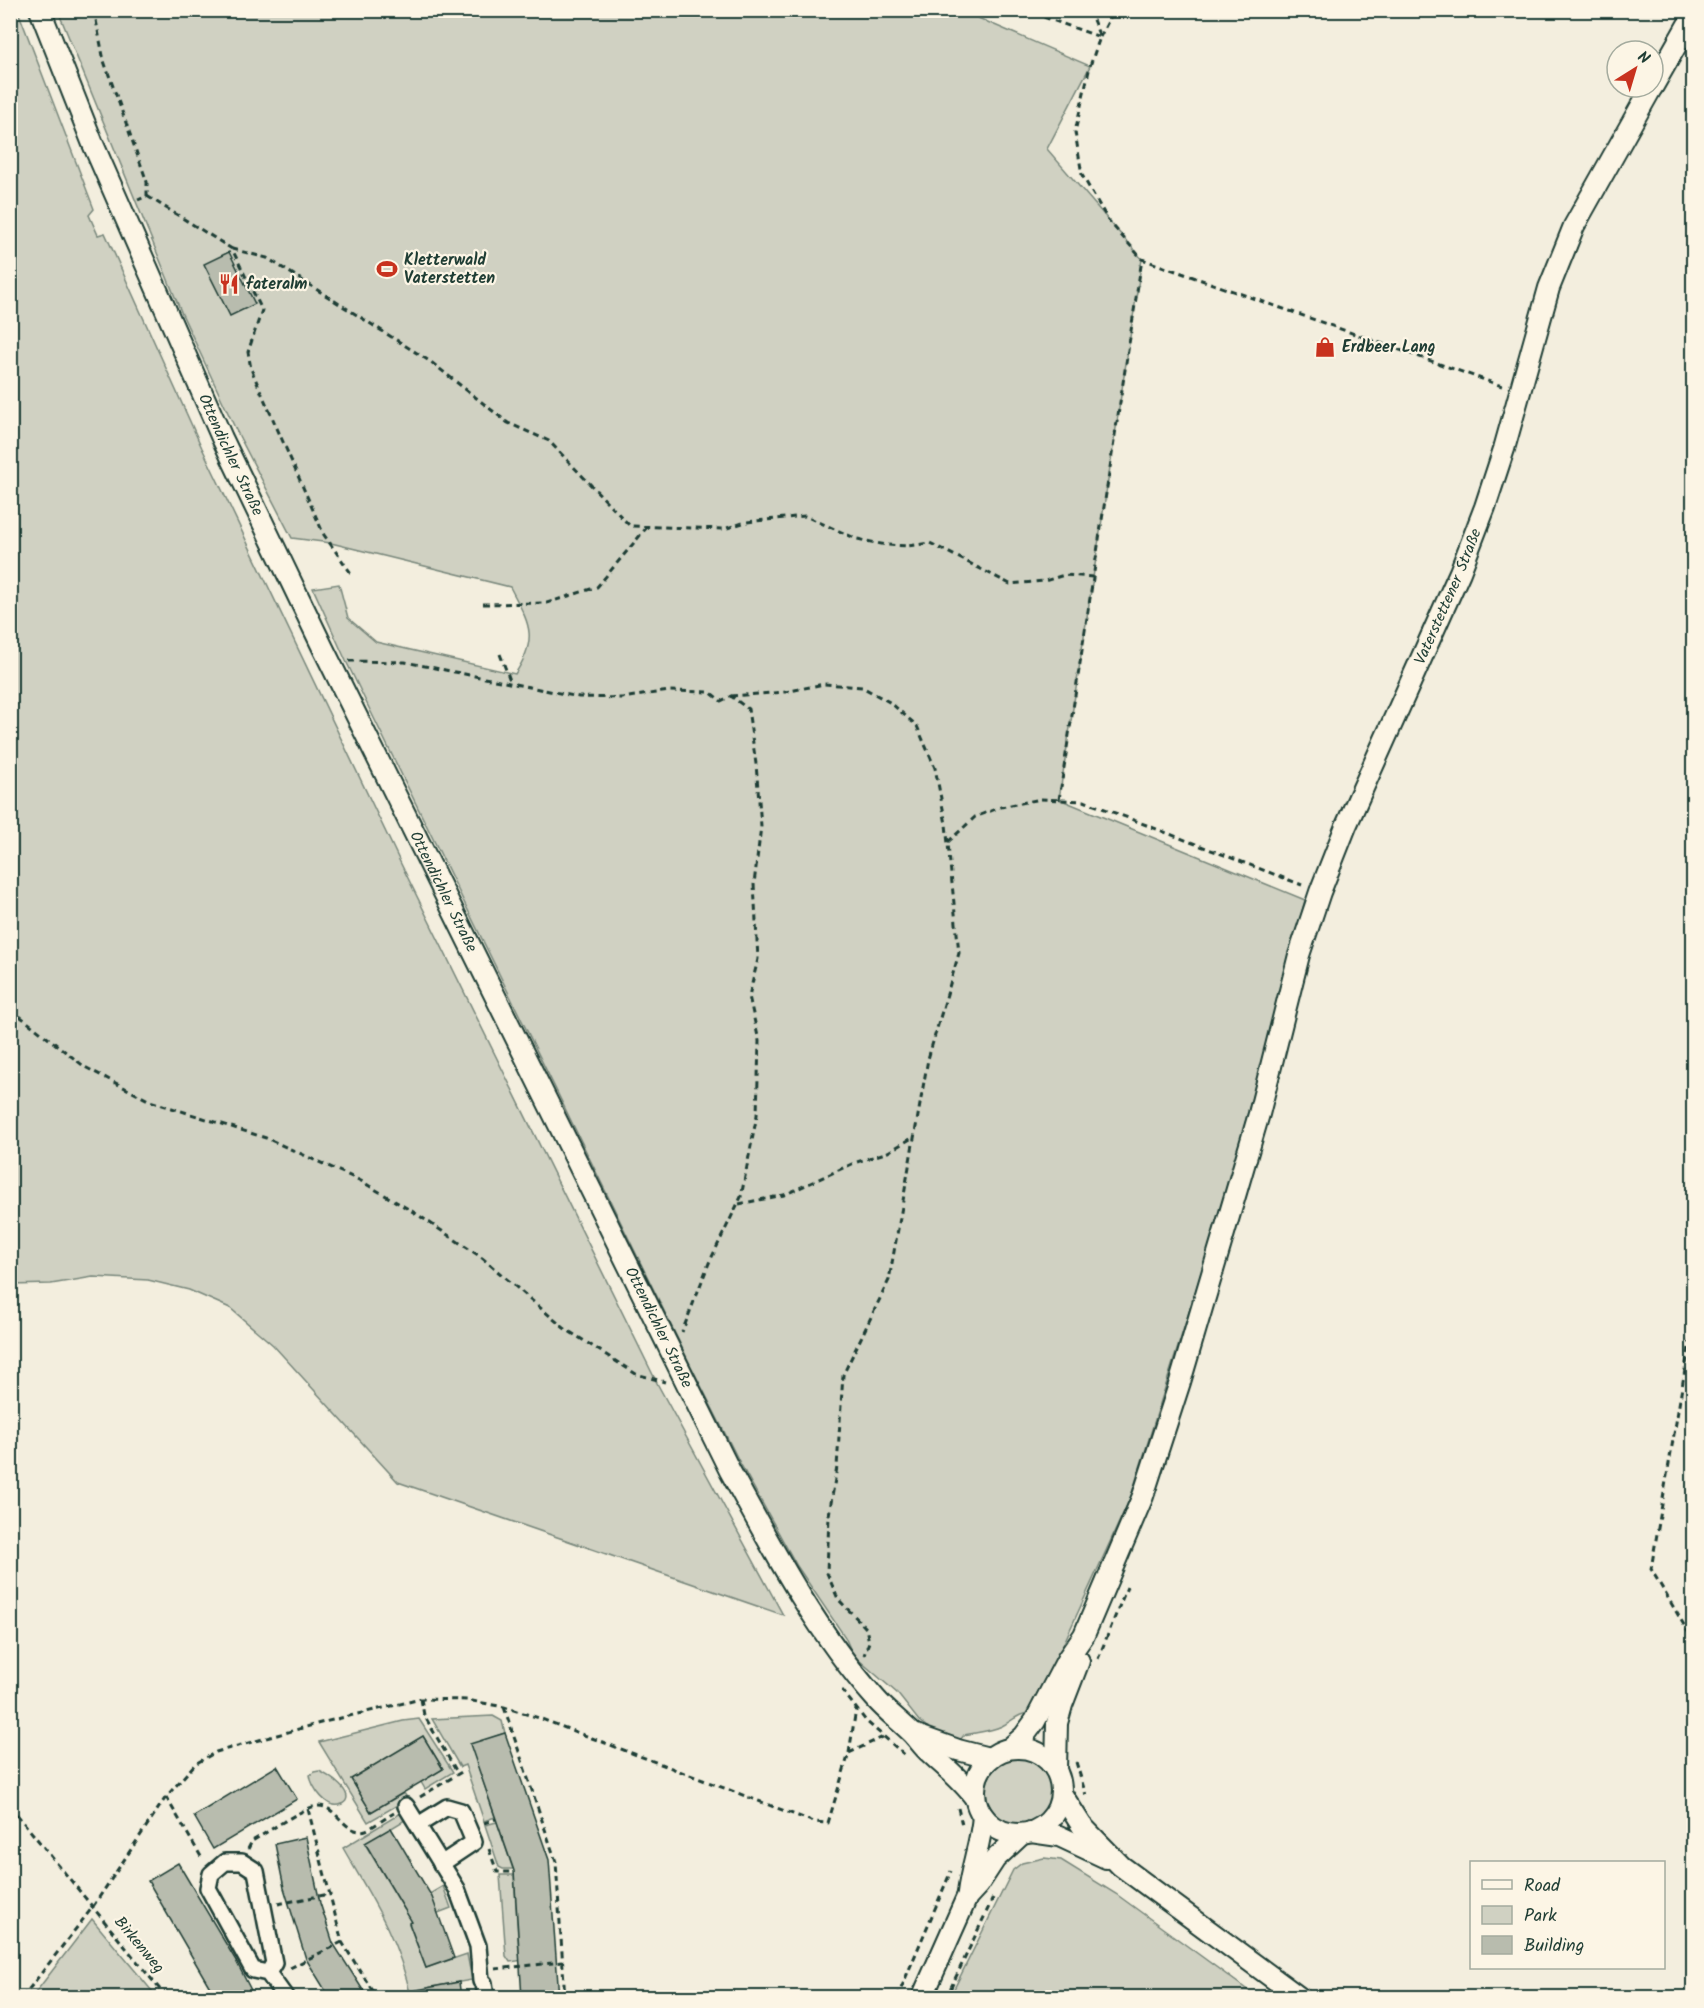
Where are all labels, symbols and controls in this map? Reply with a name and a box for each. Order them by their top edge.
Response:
north arrow [1605,39,1665,99]
text: N [1632,45,1655,71]
place label: Kletterwald Vaterstetten [404,248,495,291]
sports icon: Kletterwald Vaterstetten [375,257,399,281]
restaurant icon: fateralm [217,272,241,296]
place label: fateralm [246,272,307,297]
shop icon: Erdbeer Lang [1313,335,1337,359]
place label: Erdbeer Lang [1342,335,1435,360]
street label: Ottendichler Straße [192,390,270,520]
street label: Vaterstettener Straße [1408,525,1488,669]
street label: Ottendichler Straße [403,827,484,957]
street label: Ottendichler Straße [618,1262,699,1392]
legend [1470,1861,1665,1969]
text: Road [1524,1872,1561,1901]
text: Park [1524,1902,1557,1931]
street label: Birkenweg [108,1911,170,1979]
text: Building [1524,1932,1584,1961]

